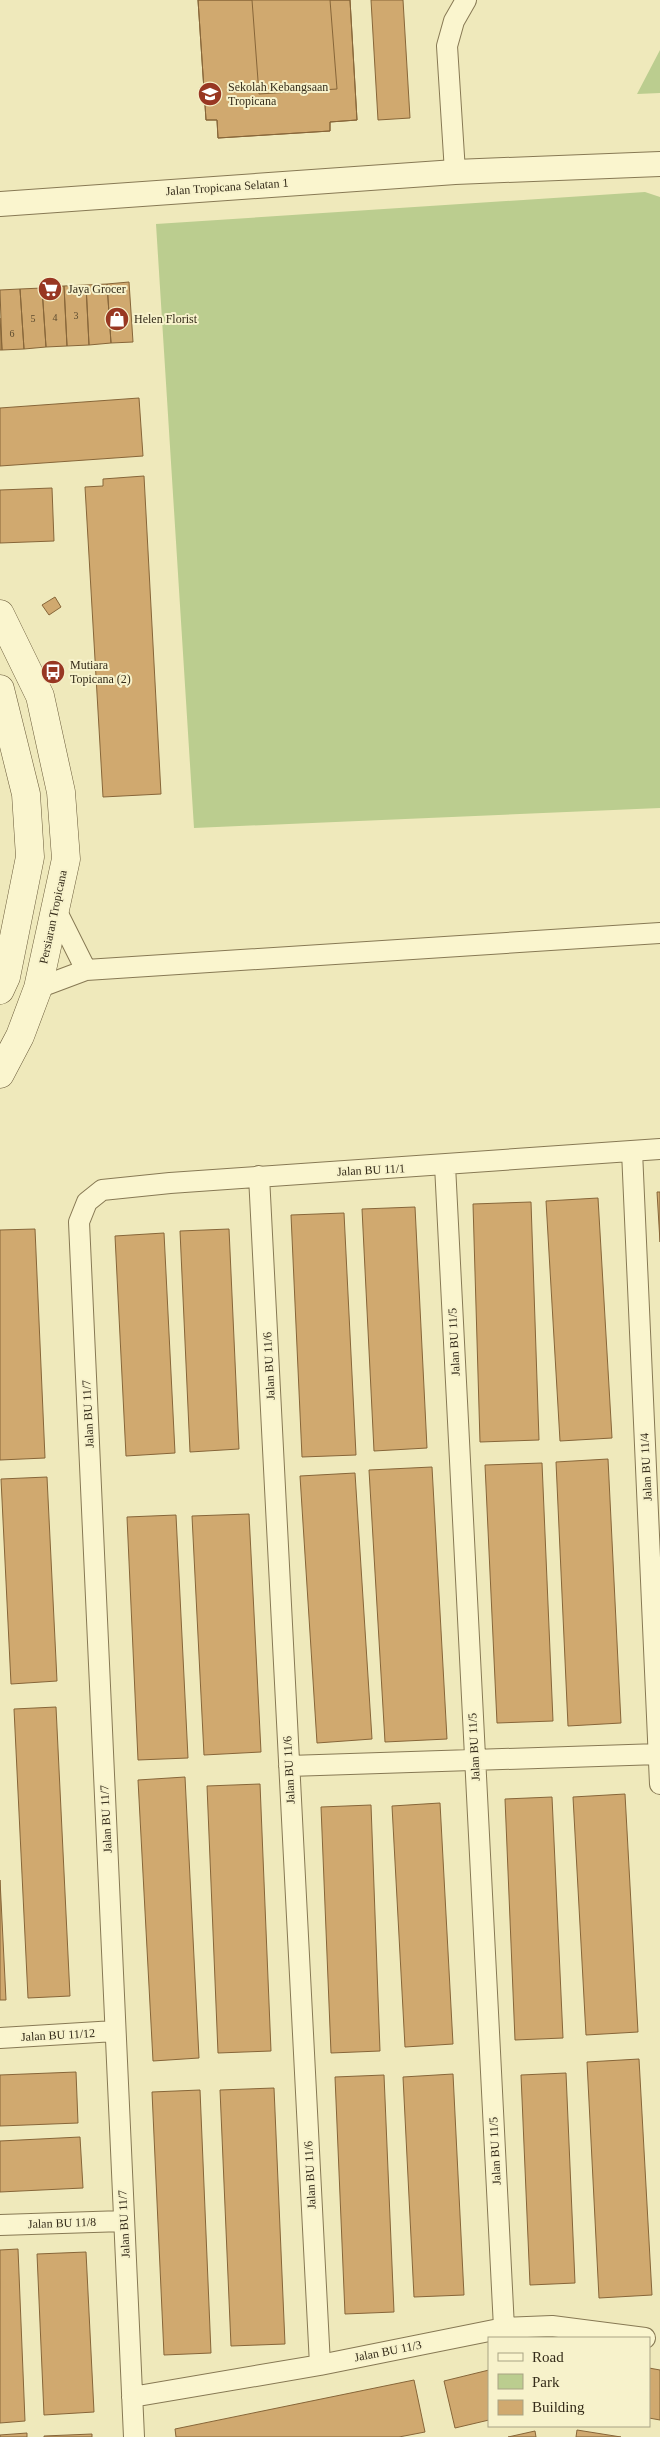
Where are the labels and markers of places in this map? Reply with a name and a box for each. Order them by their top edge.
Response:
place label: Sekolah Kebangsaan Tropicana [228,80,328,108]
school or university icon: Sekolah Kebangsaan Tropicana [197,81,223,107]
supermarket icon: Jaya Grocer [37,276,63,302]
place label: Jaya Grocer [68,282,126,296]
shop icon: Helen Florist [104,306,130,332]
place label: Helen Florist [134,312,198,326]
place label: Mutiara Topicana (2) [70,658,131,686]
bus stop icon: Mutiara Topicana (2) [40,659,66,685]

